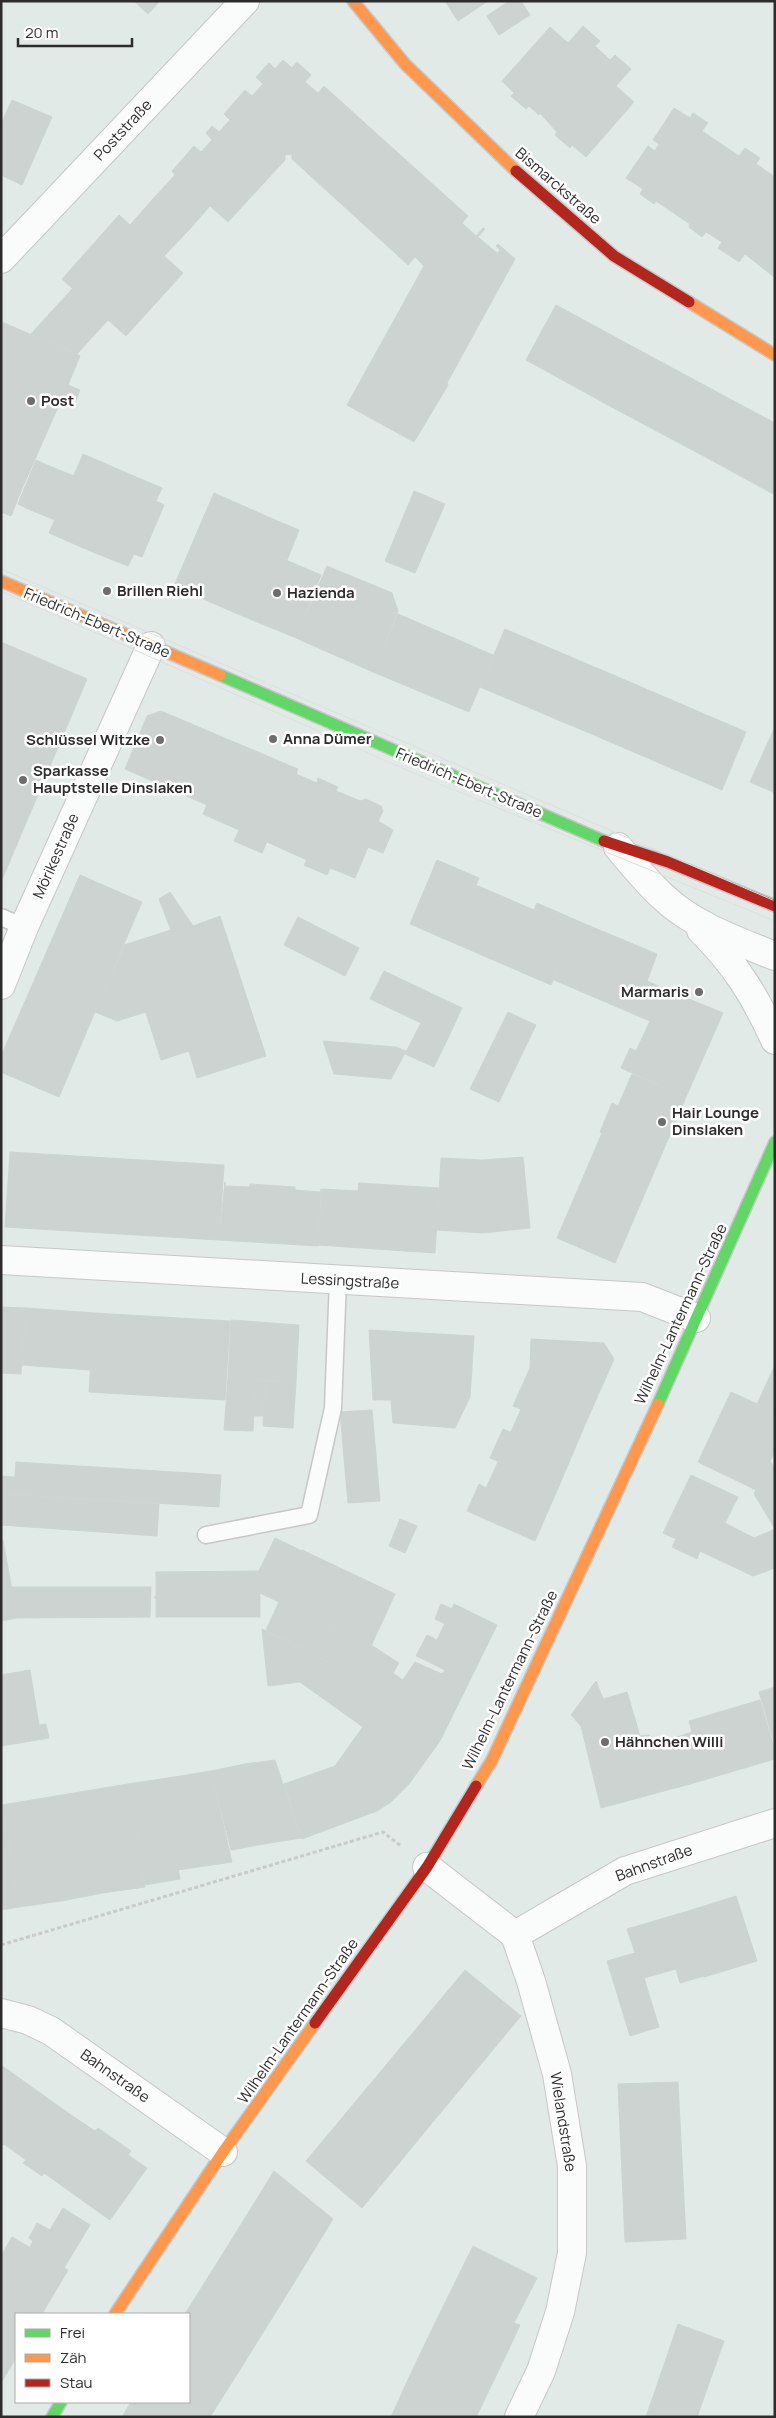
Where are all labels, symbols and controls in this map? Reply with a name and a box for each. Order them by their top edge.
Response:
scale bar [18,15,131,47]
text: 20 m [25,22,58,43]
street label: Poststraße [89,94,157,165]
street label: Bismarckstraße [511,142,606,229]
place label: Post [41,390,74,411]
marker: Post [25,395,37,407]
place label: Brillen Riehl [117,580,203,601]
street label: Friedrich-Ebert-Straße [21,582,174,663]
place label: Hazienda [287,582,355,603]
marker: Brillen Riehl [101,585,113,597]
marker: Hazienda [271,587,283,599]
place label: Anna Dümer [283,728,372,749]
place label: Schlüssel Witzke [26,729,150,750]
marker: Anna Dümer [267,733,279,745]
marker: Schlüssel Witzke [154,734,166,746]
street label: Friedrich-Ebert-Straße [393,742,546,823]
place label: Sparkasse Hauptstelle Dinslaken [33,760,192,798]
marker: Sparkasse Hauptstelle Dinslaken [17,774,29,786]
street label: Mörikestraße [27,810,84,902]
place label: Marmaris [621,981,689,1002]
marker: Marmaris [693,986,705,998]
place label: Hair Lounge Dinslaken [672,1102,759,1140]
marker: Hair Lounge Dinslaken [656,1116,668,1128]
street label: Wilhelm-Lantermann-Straße [629,1220,732,1408]
street label: Lessingstraße [300,1267,400,1294]
street label: Wilhelm-Lantermann-Straße [457,1586,562,1773]
place label: Hähnchen Willi [615,1731,723,1752]
marker: Hähnchen Willi [599,1736,611,1748]
street label: Bahnstraße [612,1839,695,1886]
street label: Wilhelm-Lantermann-Straße [232,1934,363,2108]
street label: Bahnstraße [76,2044,154,2107]
street label: Wielandstraße [545,2071,582,2173]
legend [15,2313,190,2403]
text: Frei [60,2322,85,2343]
text: Zäh [60,2347,87,2368]
text: Stau [60,2372,93,2393]

